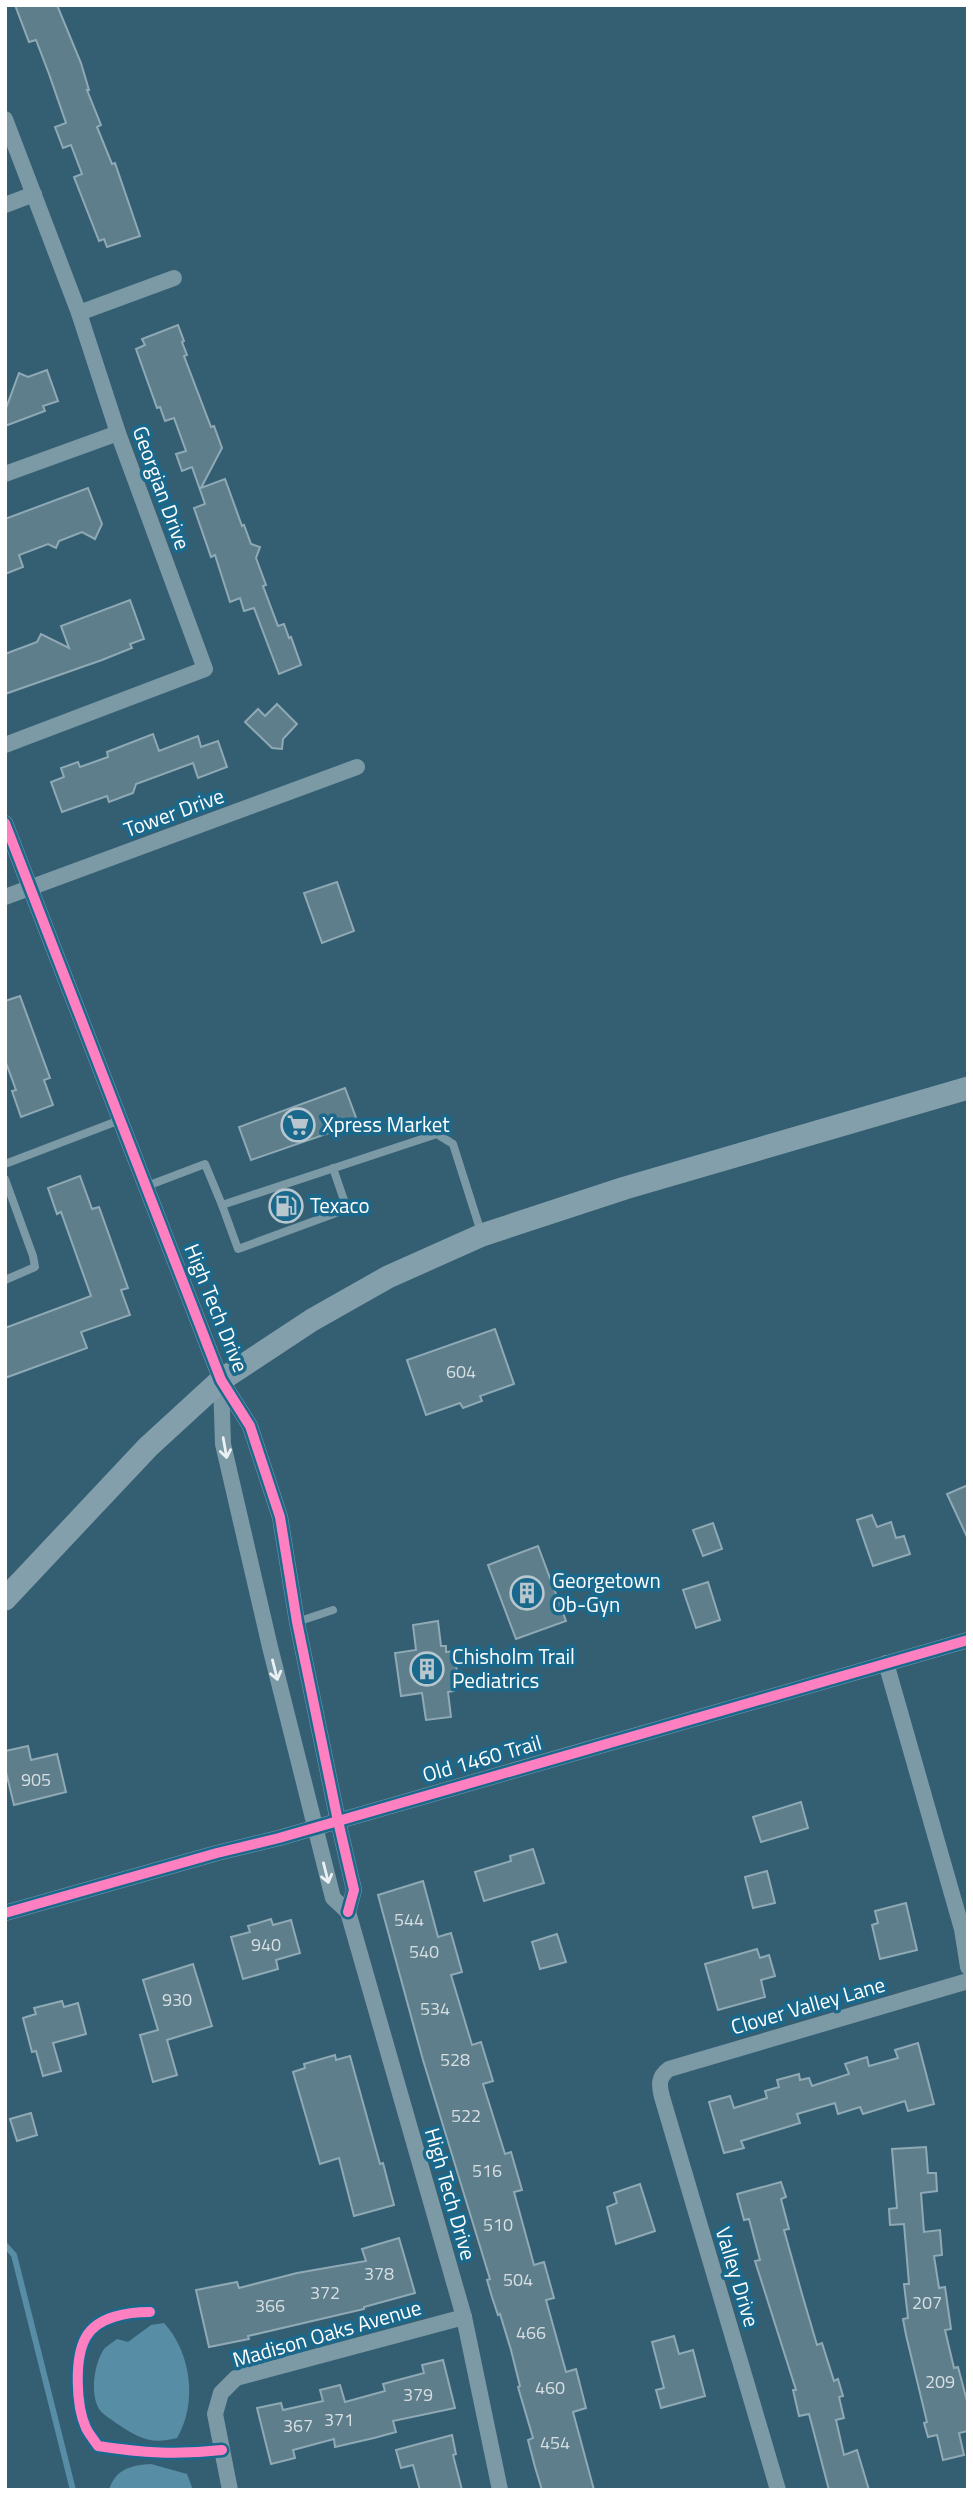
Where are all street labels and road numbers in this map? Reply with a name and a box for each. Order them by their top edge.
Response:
street label: Georgian Drive [125,421,199,554]
street label: Tower Drive [119,779,228,845]
street label: High Tech Drive [177,1238,257,1377]
street label: Old 1460 Trail [418,1726,545,1790]
street label: Clover Valley Lane [727,1968,889,2042]
street label: High Tech Drive [417,2124,485,2264]
street label: Valley Drive [708,2223,768,2331]
street label: Madison Oaks Avenue [229,2291,425,2375]

